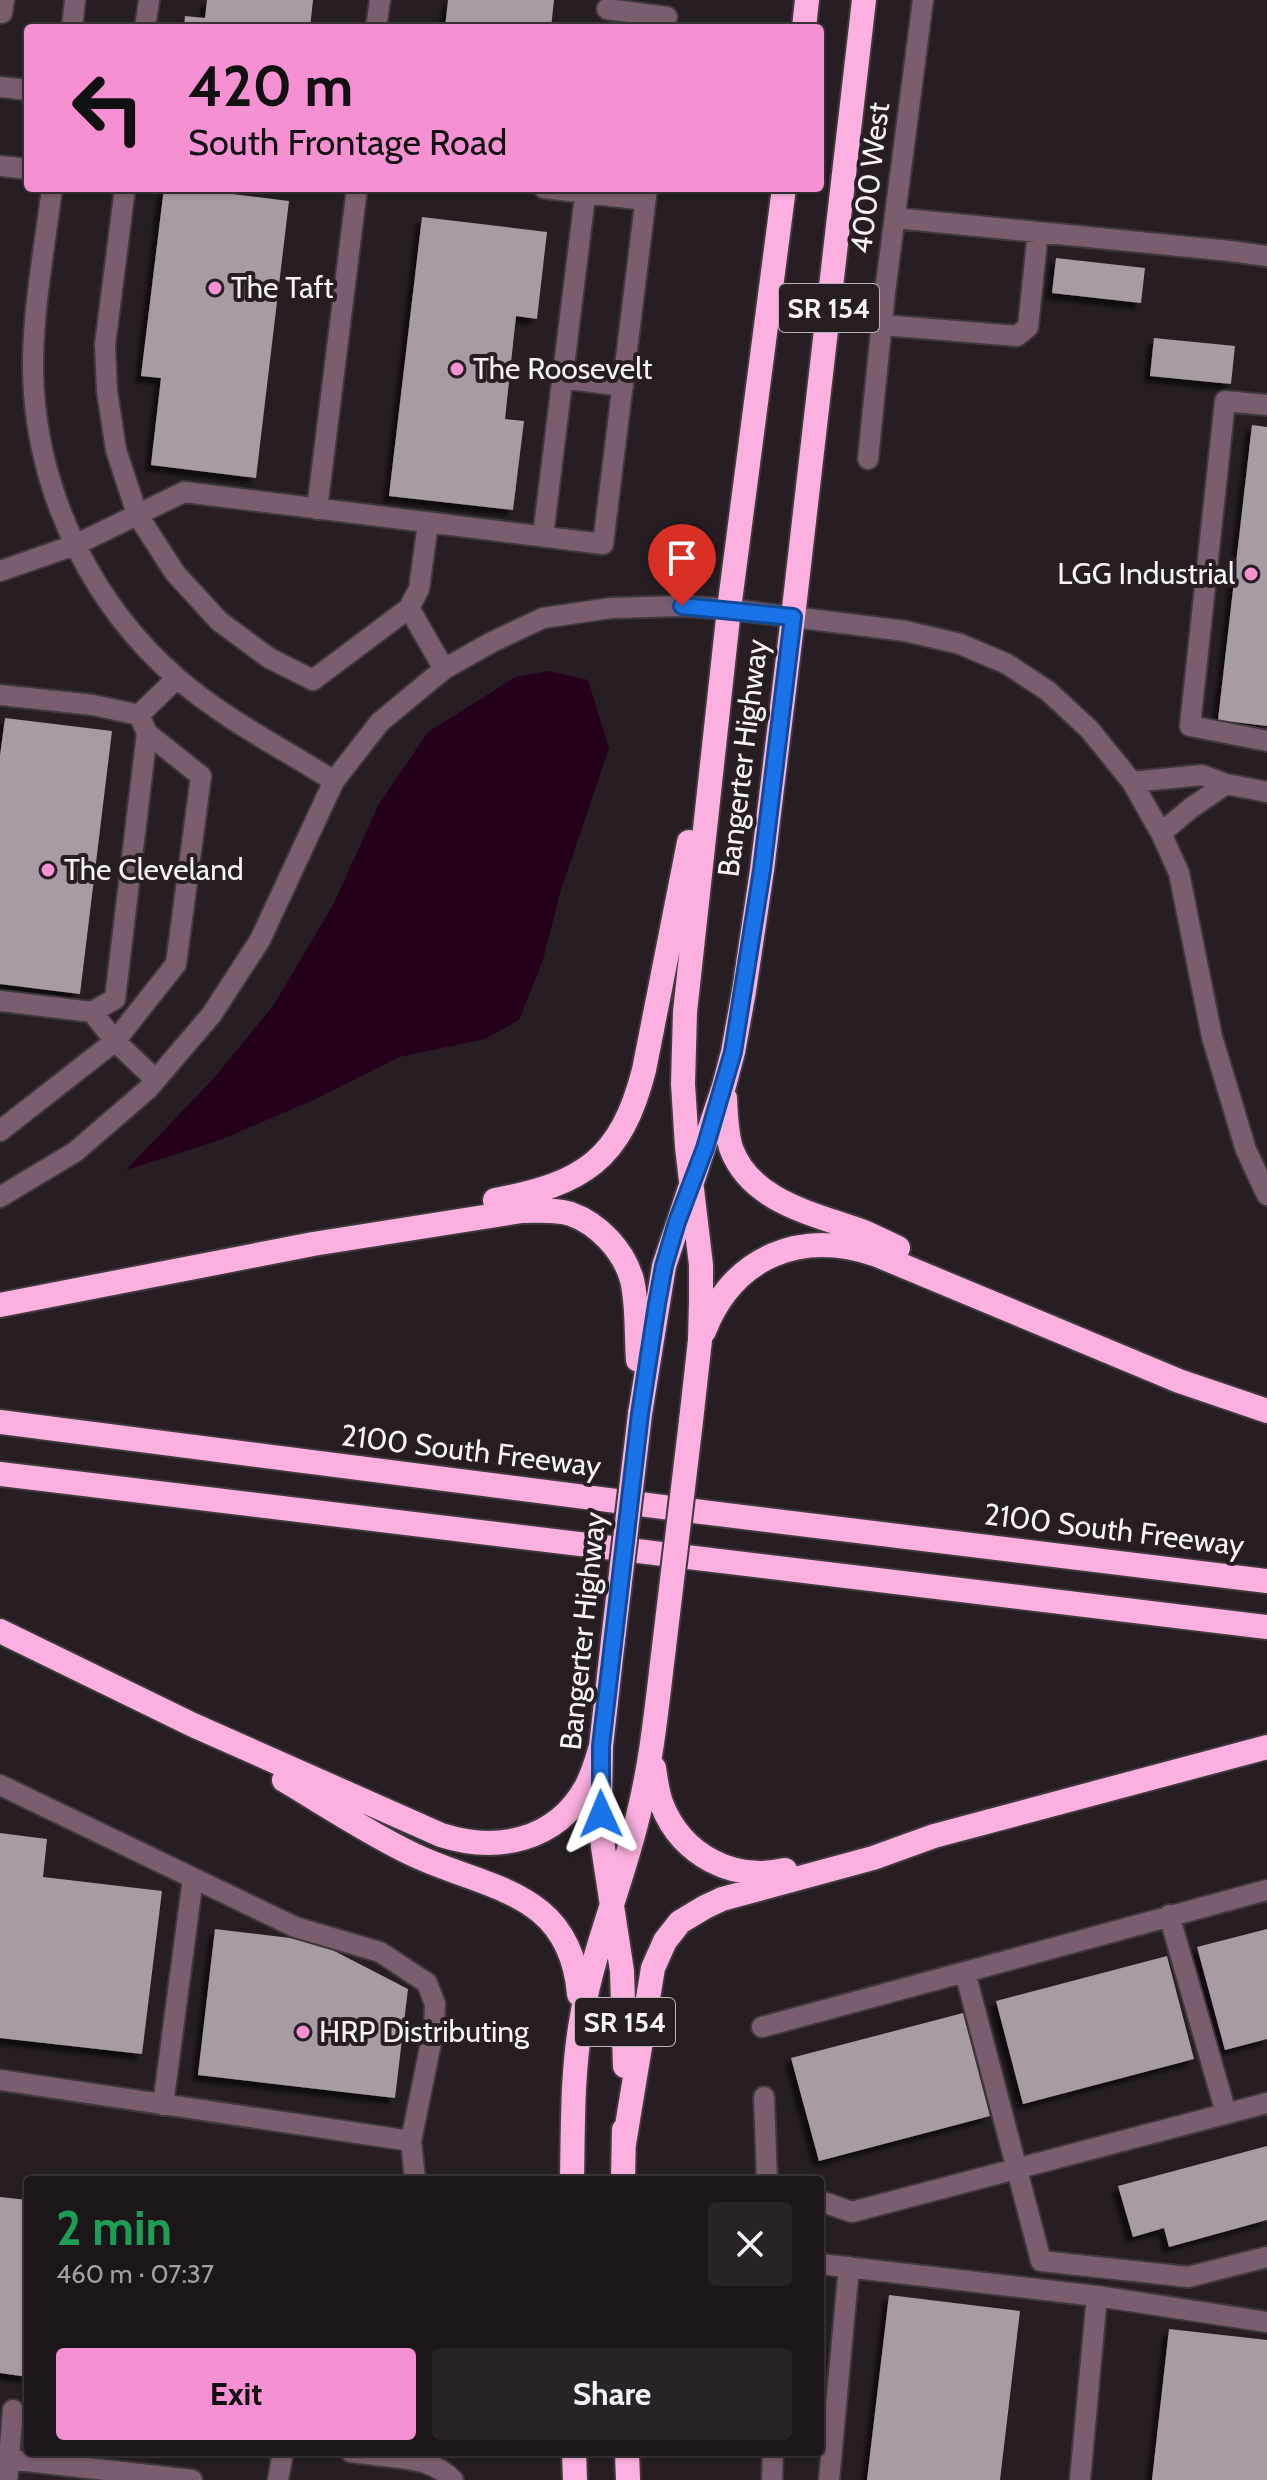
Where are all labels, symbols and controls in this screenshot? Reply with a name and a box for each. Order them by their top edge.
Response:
text: 420 m [188,52,353,120]
icon: left [56,56,160,160]
street label: 4000 West [842,100,897,256]
text: South Frontage Road [188,120,507,164]
place label: The Taft [231,269,334,306]
marker: The Taft [206,279,224,297]
road number: SR 154 [779,284,879,332]
place label: The Roosevelt [473,350,652,387]
marker: The Roosevelt [448,360,466,378]
pin [648,524,716,606]
icon: arrive [660,536,704,580]
place label: LGG Industrial [1057,555,1235,592]
marker: LGG Industrial [1242,565,1260,583]
street label: Bangerter Highway [710,637,775,879]
place label: The Cleveland [64,851,244,888]
marker: The Cleveland [39,861,57,879]
street label: 2100 South Freeway [339,1416,603,1485]
street label: 2100 South Freeway [982,1495,1246,1564]
street label: Bangerter Highway [552,1510,613,1752]
position arrow [559,1772,643,1856]
road number: SR 154 [575,1998,675,2046]
place label: HRP Distributing [319,2013,530,2050]
marker: HRP Distributing [294,2023,312,2041]
text: 2 min [56,2199,172,2257]
button: close [708,2202,792,2286]
text: 460 m · 07:37 [56,2258,214,2290]
button: Exit [56,2348,416,2440]
button: Share [432,2348,792,2440]

